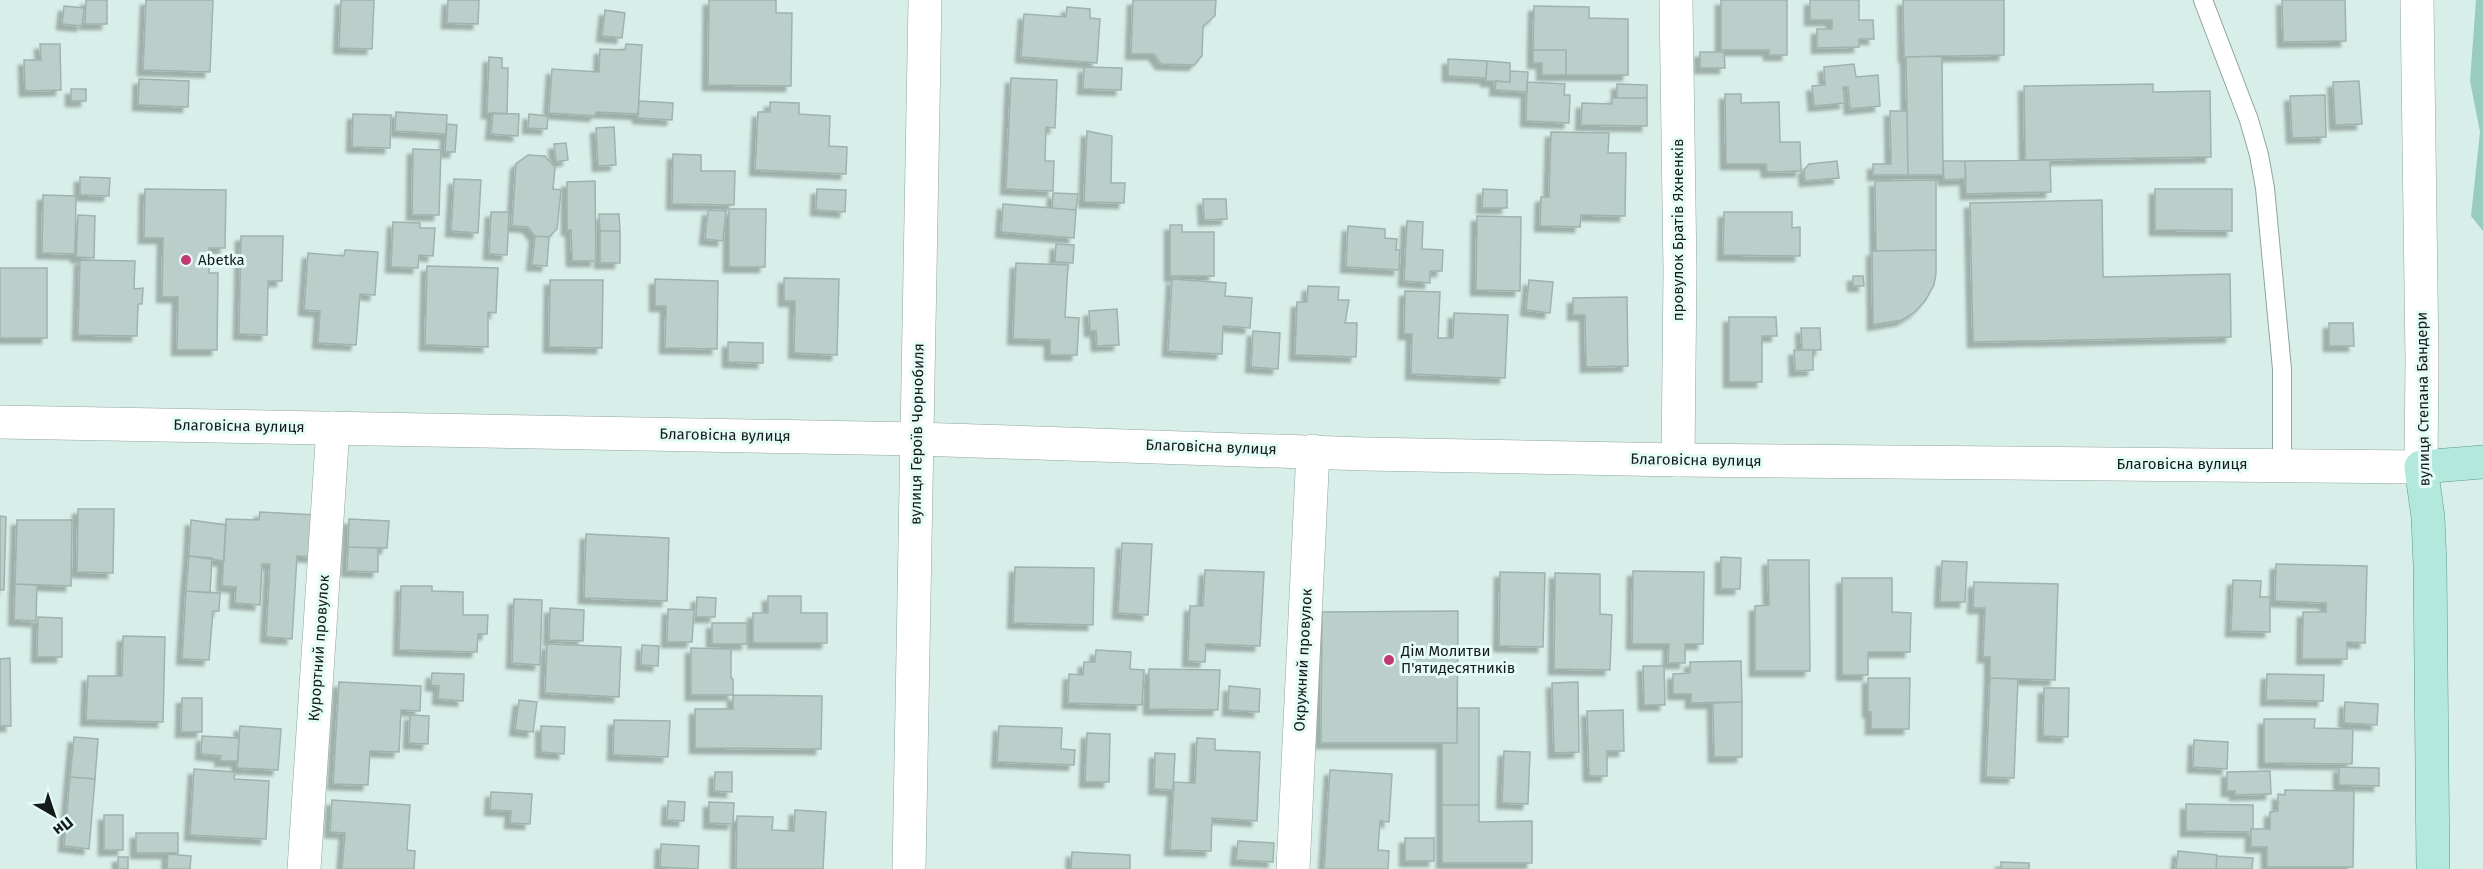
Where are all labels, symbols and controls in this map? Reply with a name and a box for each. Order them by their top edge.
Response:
street label: провулок Братів Яхненків [1669,139,1687,321]
place label: Abetka [198,251,245,269]
marker: Abetka [179,253,193,267]
street label: вулиця Степана Бандери [2412,312,2434,486]
street label: вулиця Героїв Чорнобиля [906,343,928,525]
street label: Благовісна вулиця [173,416,305,436]
street label: Благовісна вулиця [659,425,791,445]
street label: Благовісна вулиця [1145,436,1277,458]
street label: Благовісна вулиця [1630,450,1762,470]
street label: Благовісна вулиця [2116,455,2248,473]
street label: Курортний провулок [305,574,333,722]
street label: Окружний провулок [1290,588,1316,732]
place label: Дім Молитви П'ятидесятників [1400,642,1515,677]
marker: Дім Молитви П'ятидесятників [1382,653,1396,667]
north arrow [24,785,84,845]
text: Пн [49,813,77,840]

